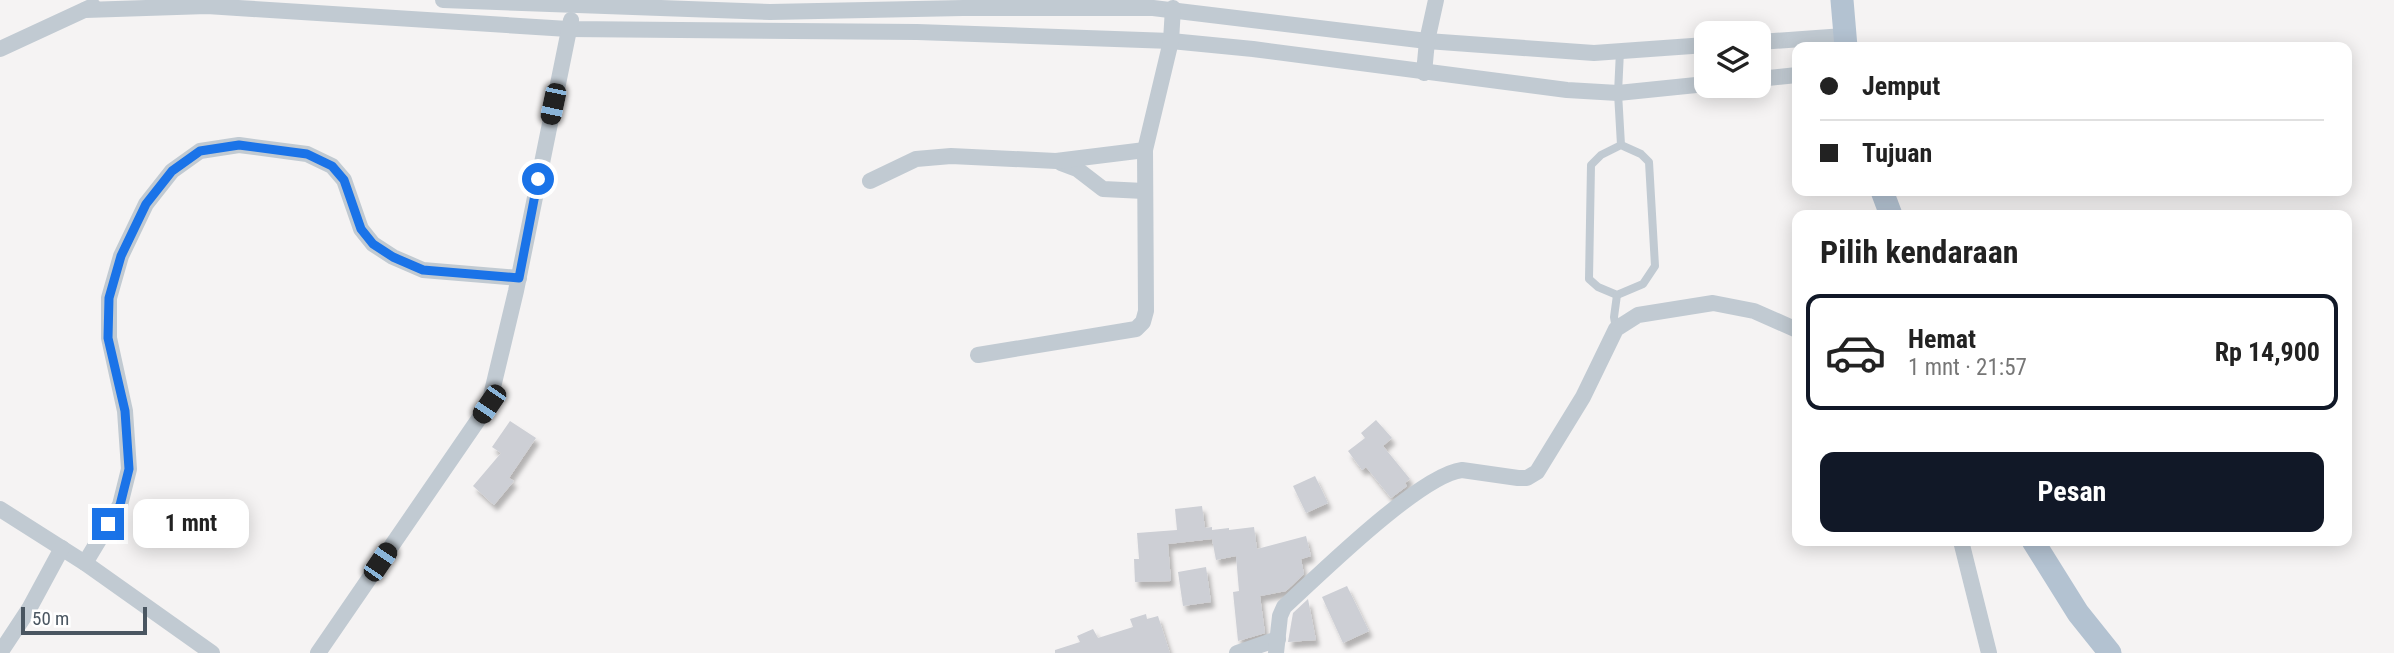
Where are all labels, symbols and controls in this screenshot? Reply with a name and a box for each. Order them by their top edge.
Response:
map controls [1694,21,1771,98]
button: layers [1694,21,1771,98]
text: Jemput [1862,71,1940,101]
car [539,81,568,127]
text: Tujuan [1862,138,1932,168]
route start [522,163,554,195]
text: Pilih kendaraan [1820,233,2019,271]
icon: car [1824,321,1887,384]
text: Hemat [1908,324,1976,354]
text: Rp 14,900 [2215,337,2320,367]
text: 1 mnt · 21:57 [1908,354,2027,381]
car [469,381,510,427]
button: Pesan [1820,452,2324,532]
callout: 1 mnt [132,500,248,548]
route end [92,508,124,540]
text: 1 mnt [165,510,217,537]
car [360,539,401,585]
scale bar [21,604,147,636]
text: 50 m [32,607,69,630]

